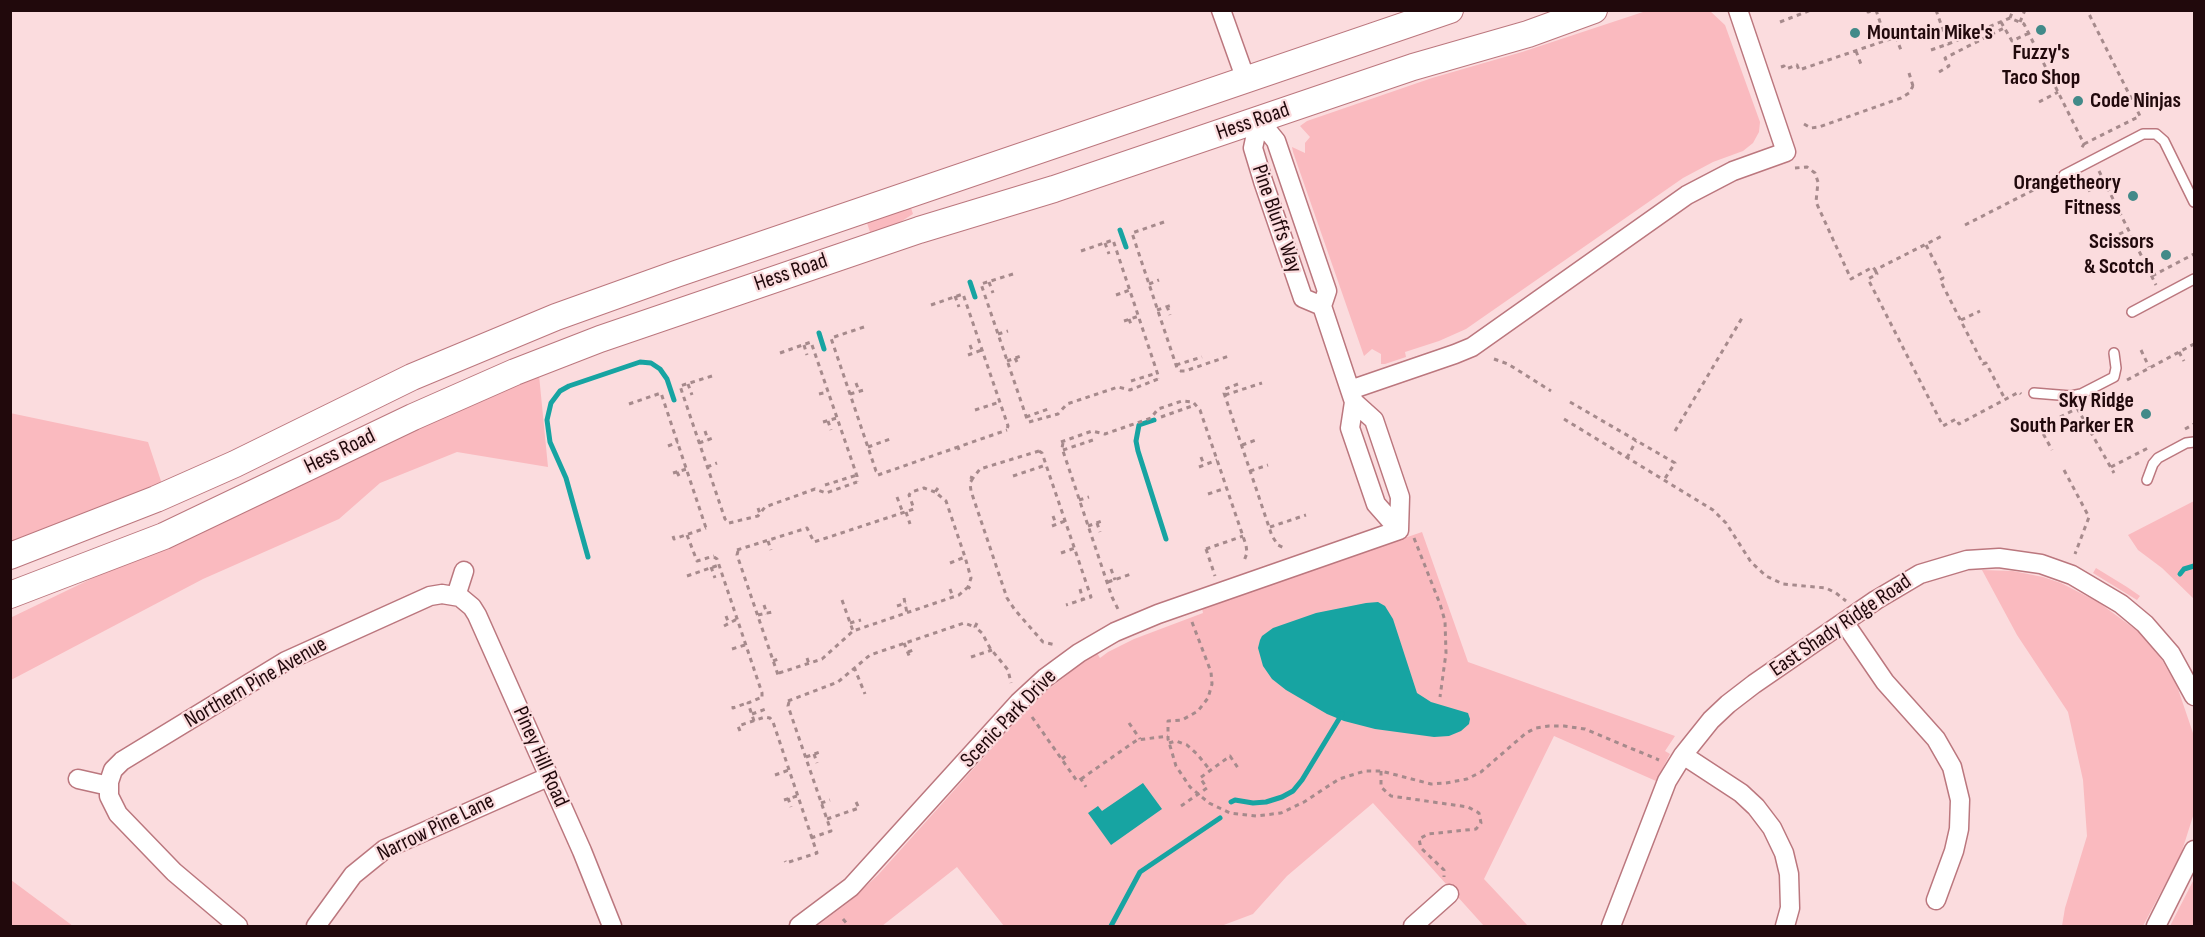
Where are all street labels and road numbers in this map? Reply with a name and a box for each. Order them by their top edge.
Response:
street label: Hess Road [1213,97,1293,147]
street label: Pine Bluffs Way [1245,161,1307,277]
street label: Hess Road [751,248,831,298]
street label: Hess Road [300,424,380,480]
street label: East Shady Ridge Road [1765,569,1917,683]
street label: Northern Pine Avenue [180,632,332,734]
street label: Scenic Park Drive [955,664,1063,774]
street label: Piney Hill Road [506,703,574,811]
street label: Narrow Pine Lane [373,788,499,868]

